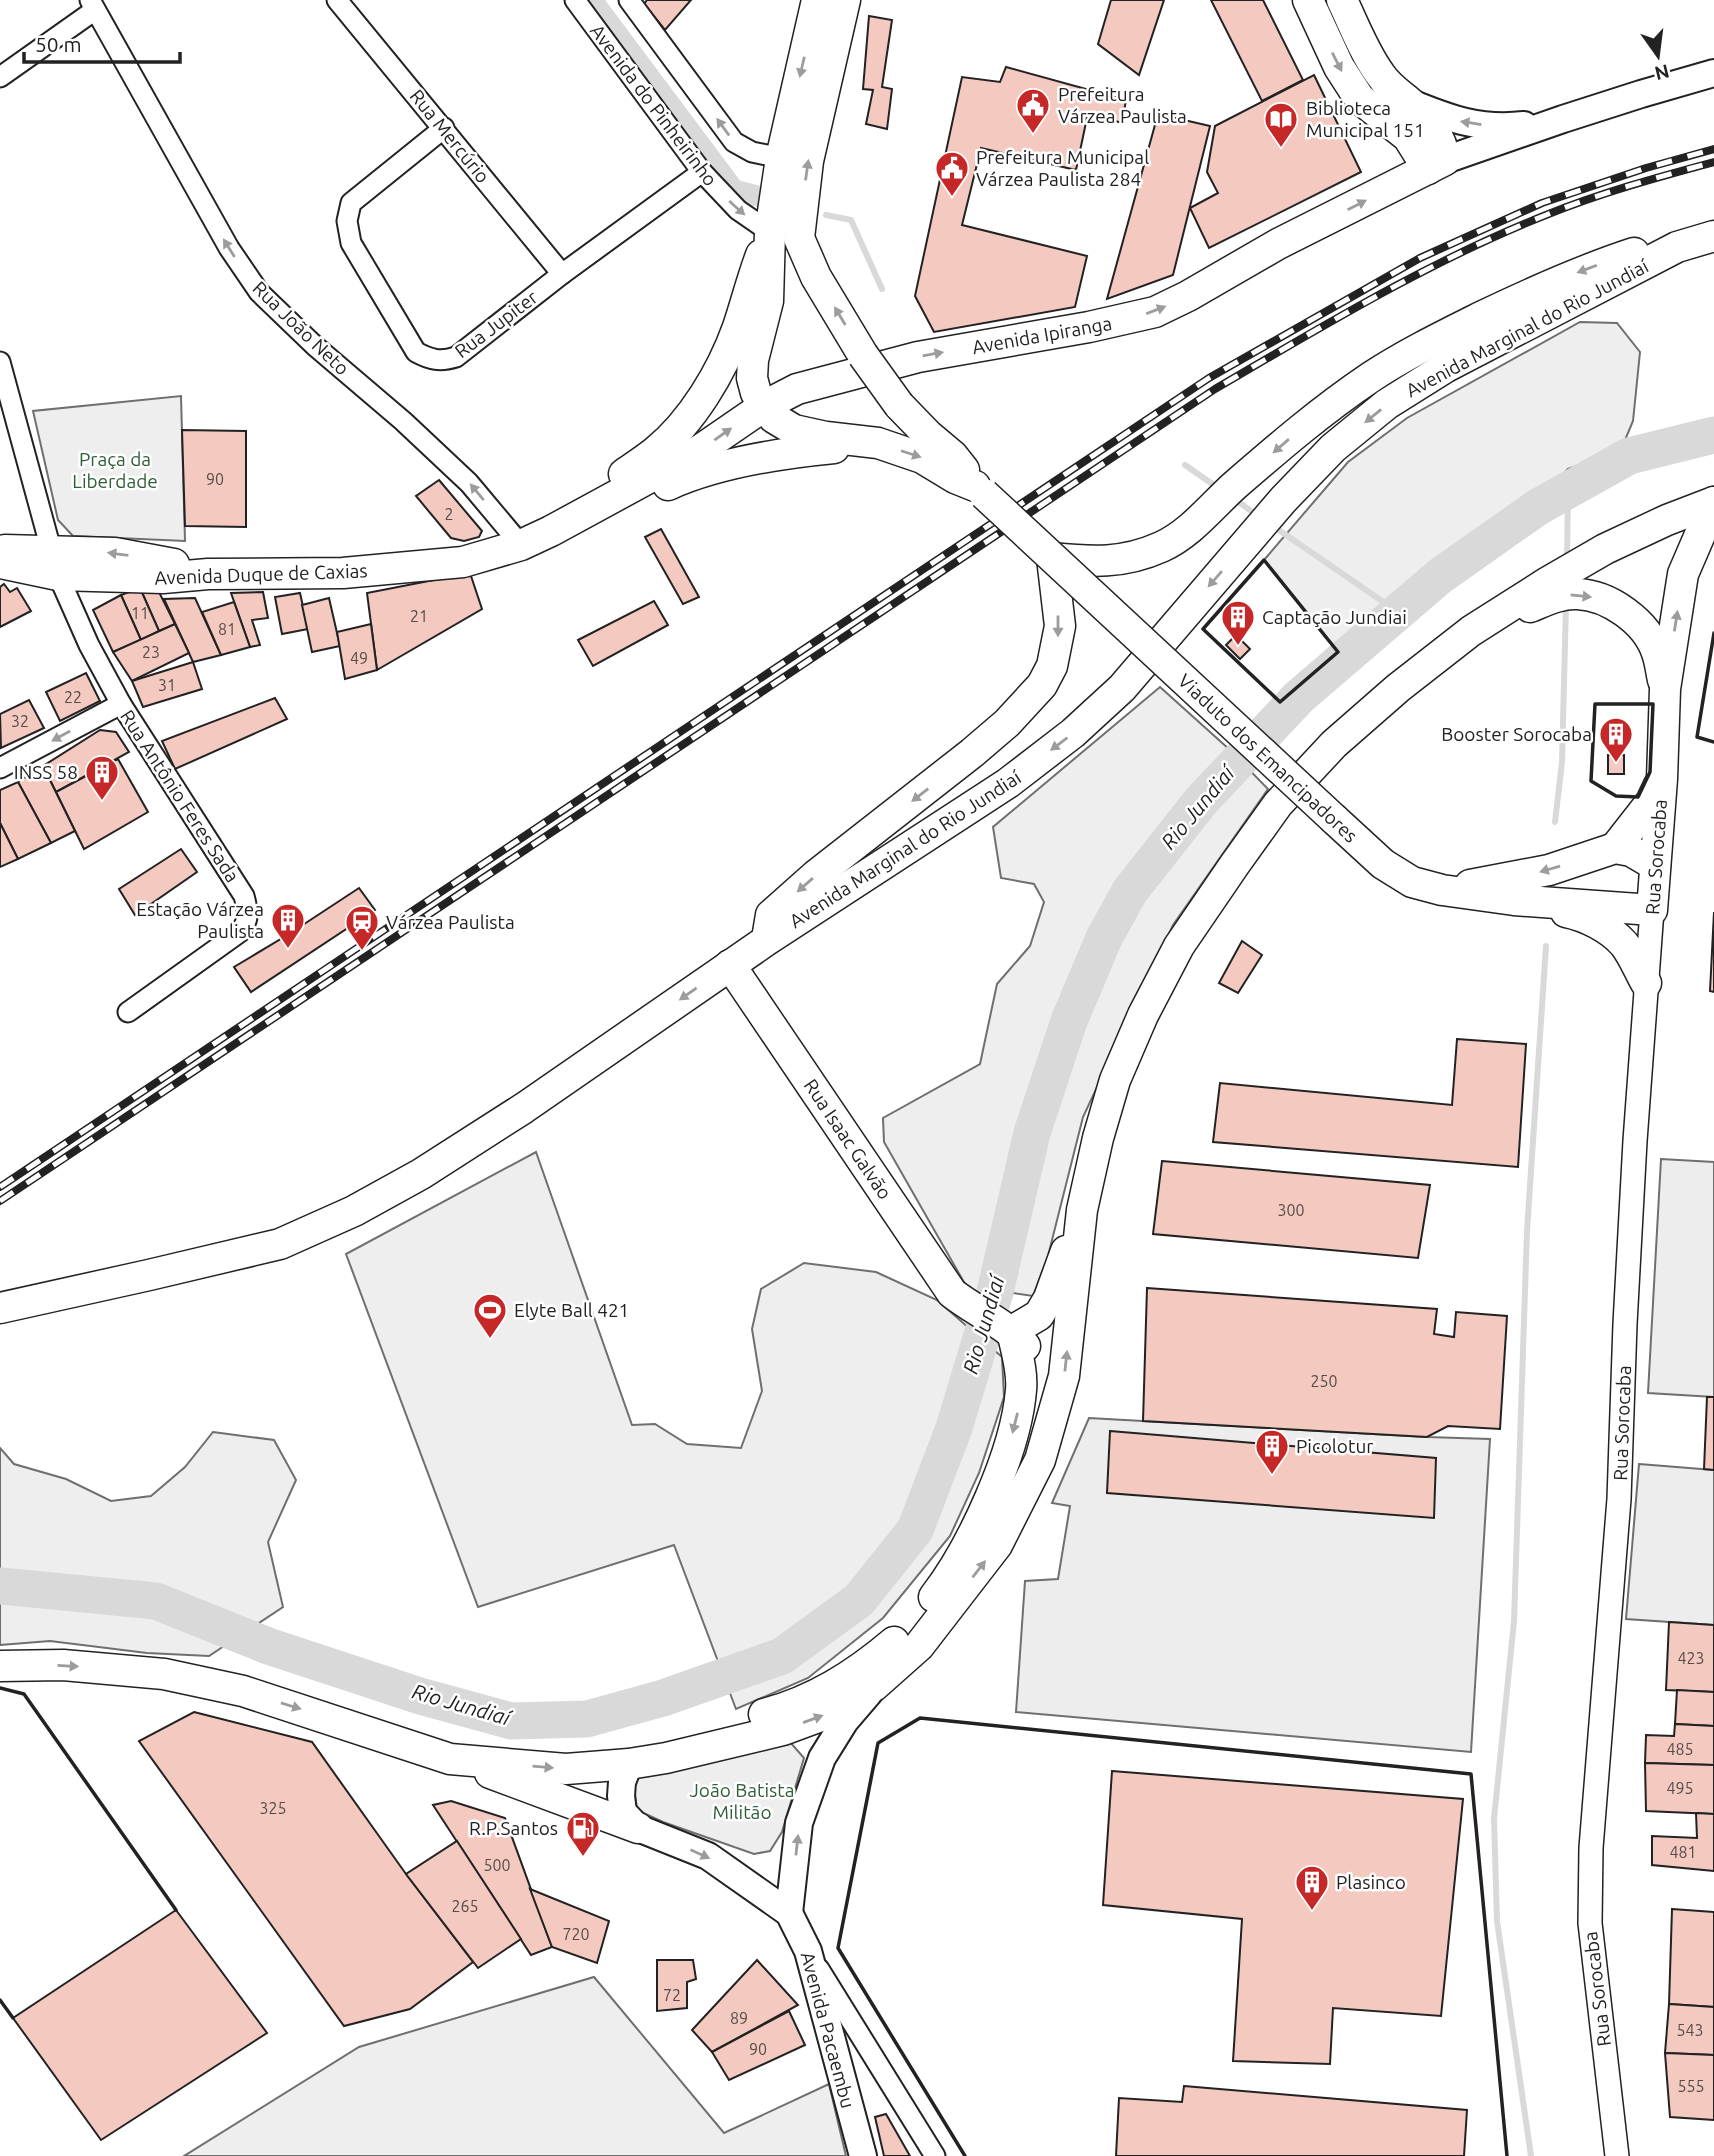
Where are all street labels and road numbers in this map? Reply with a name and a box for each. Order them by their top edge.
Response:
street label: Avenida do Pinheirinho [586,20,722,190]
street label: Rua Mercúrio [406,85,494,187]
street label: Avenida Marginal do Rio Jundiaí [1402,254,1652,401]
street label: Rua João Neto [248,277,354,379]
street label: Rua Jupiter [450,286,542,362]
street label: Avenida Ipiranga [970,312,1114,358]
street label: Avenida Duque de Caxias [154,559,368,589]
street label: Viaduto dos Emancipadores [1174,669,1362,847]
street label: Rua Antônio Feres Sada [116,706,244,886]
street label: Avenida Marginal do Rio Jundiaí [785,766,1025,932]
street label: Rua Sorocaba [1641,799,1671,915]
street label: Rua Isaac Galvão [800,1075,896,1203]
street label: Rua Sorocaba [1609,1365,1635,1481]
street label: Rua Sorocaba [1579,1930,1615,2048]
street label: Avenida Pacaembu [797,1949,859,2111]

